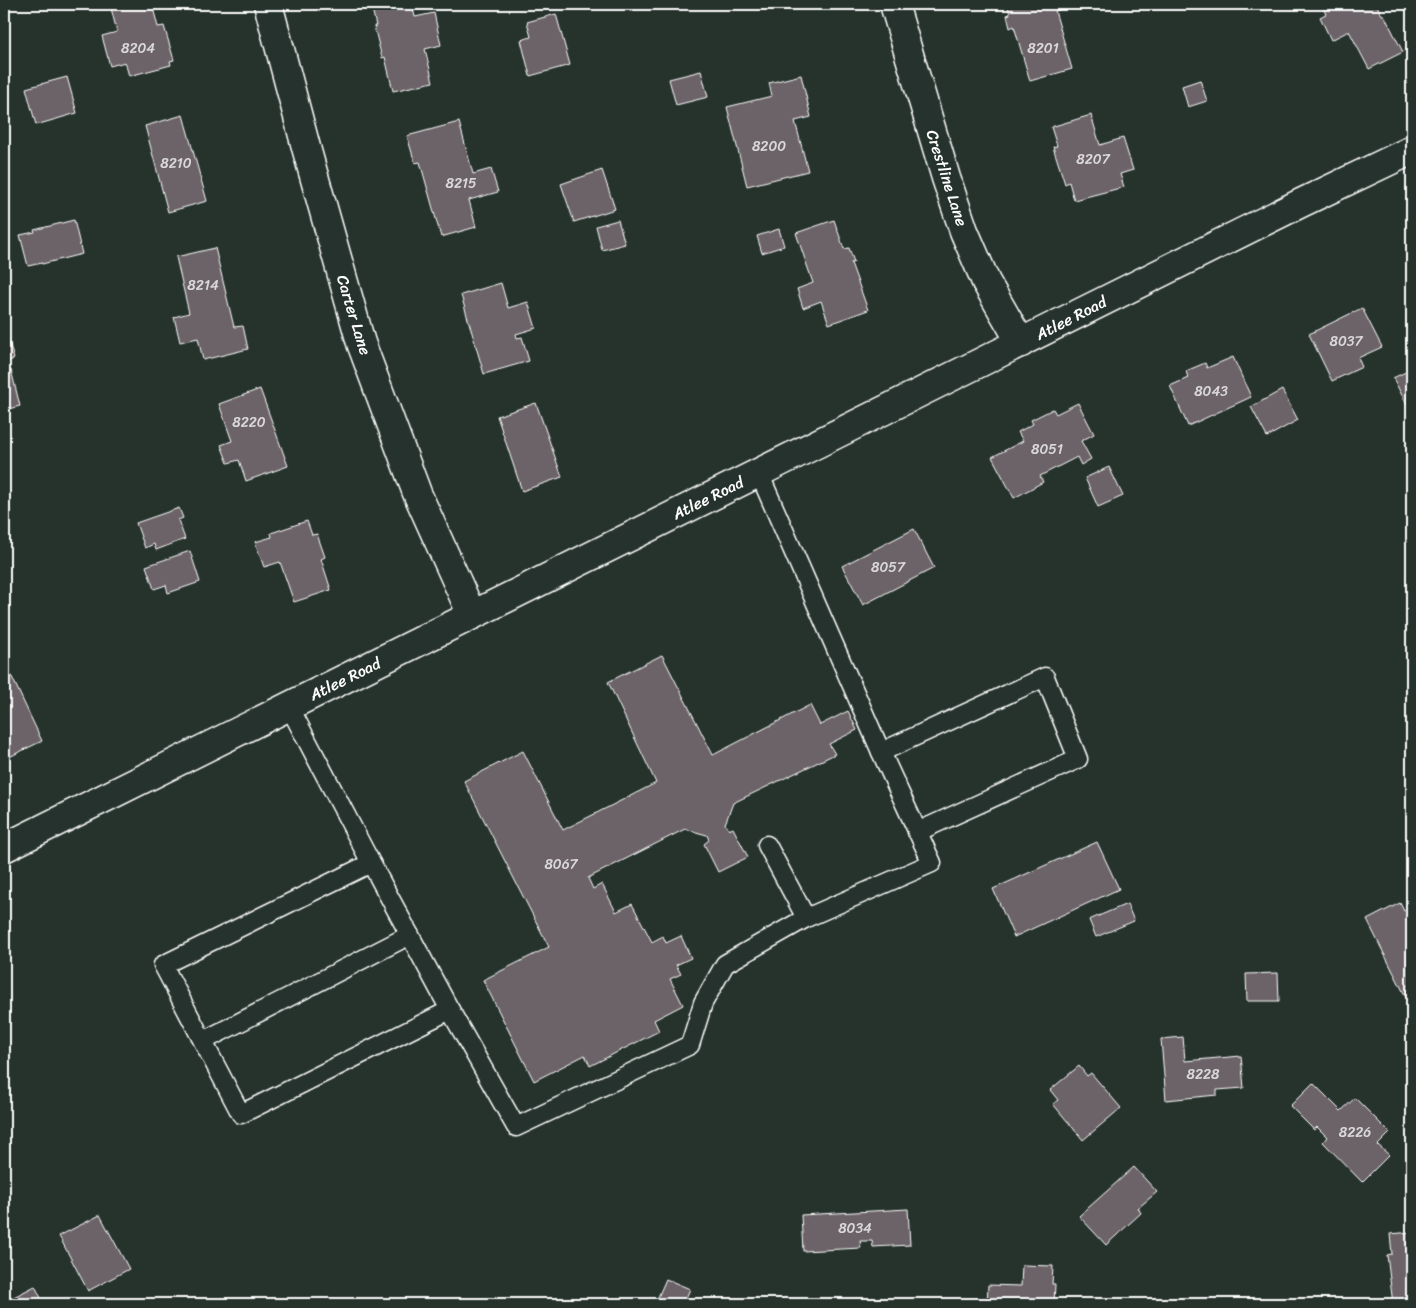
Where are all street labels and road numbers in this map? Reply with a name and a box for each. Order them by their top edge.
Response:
street label: Crestline Lane [918,126,976,230]
street label: Carter Lane [328,271,380,359]
street label: Atlee Road [1029,287,1113,349]
street label: Atlee Road [666,467,750,528]
street label: Atlee Road [303,648,387,709]

